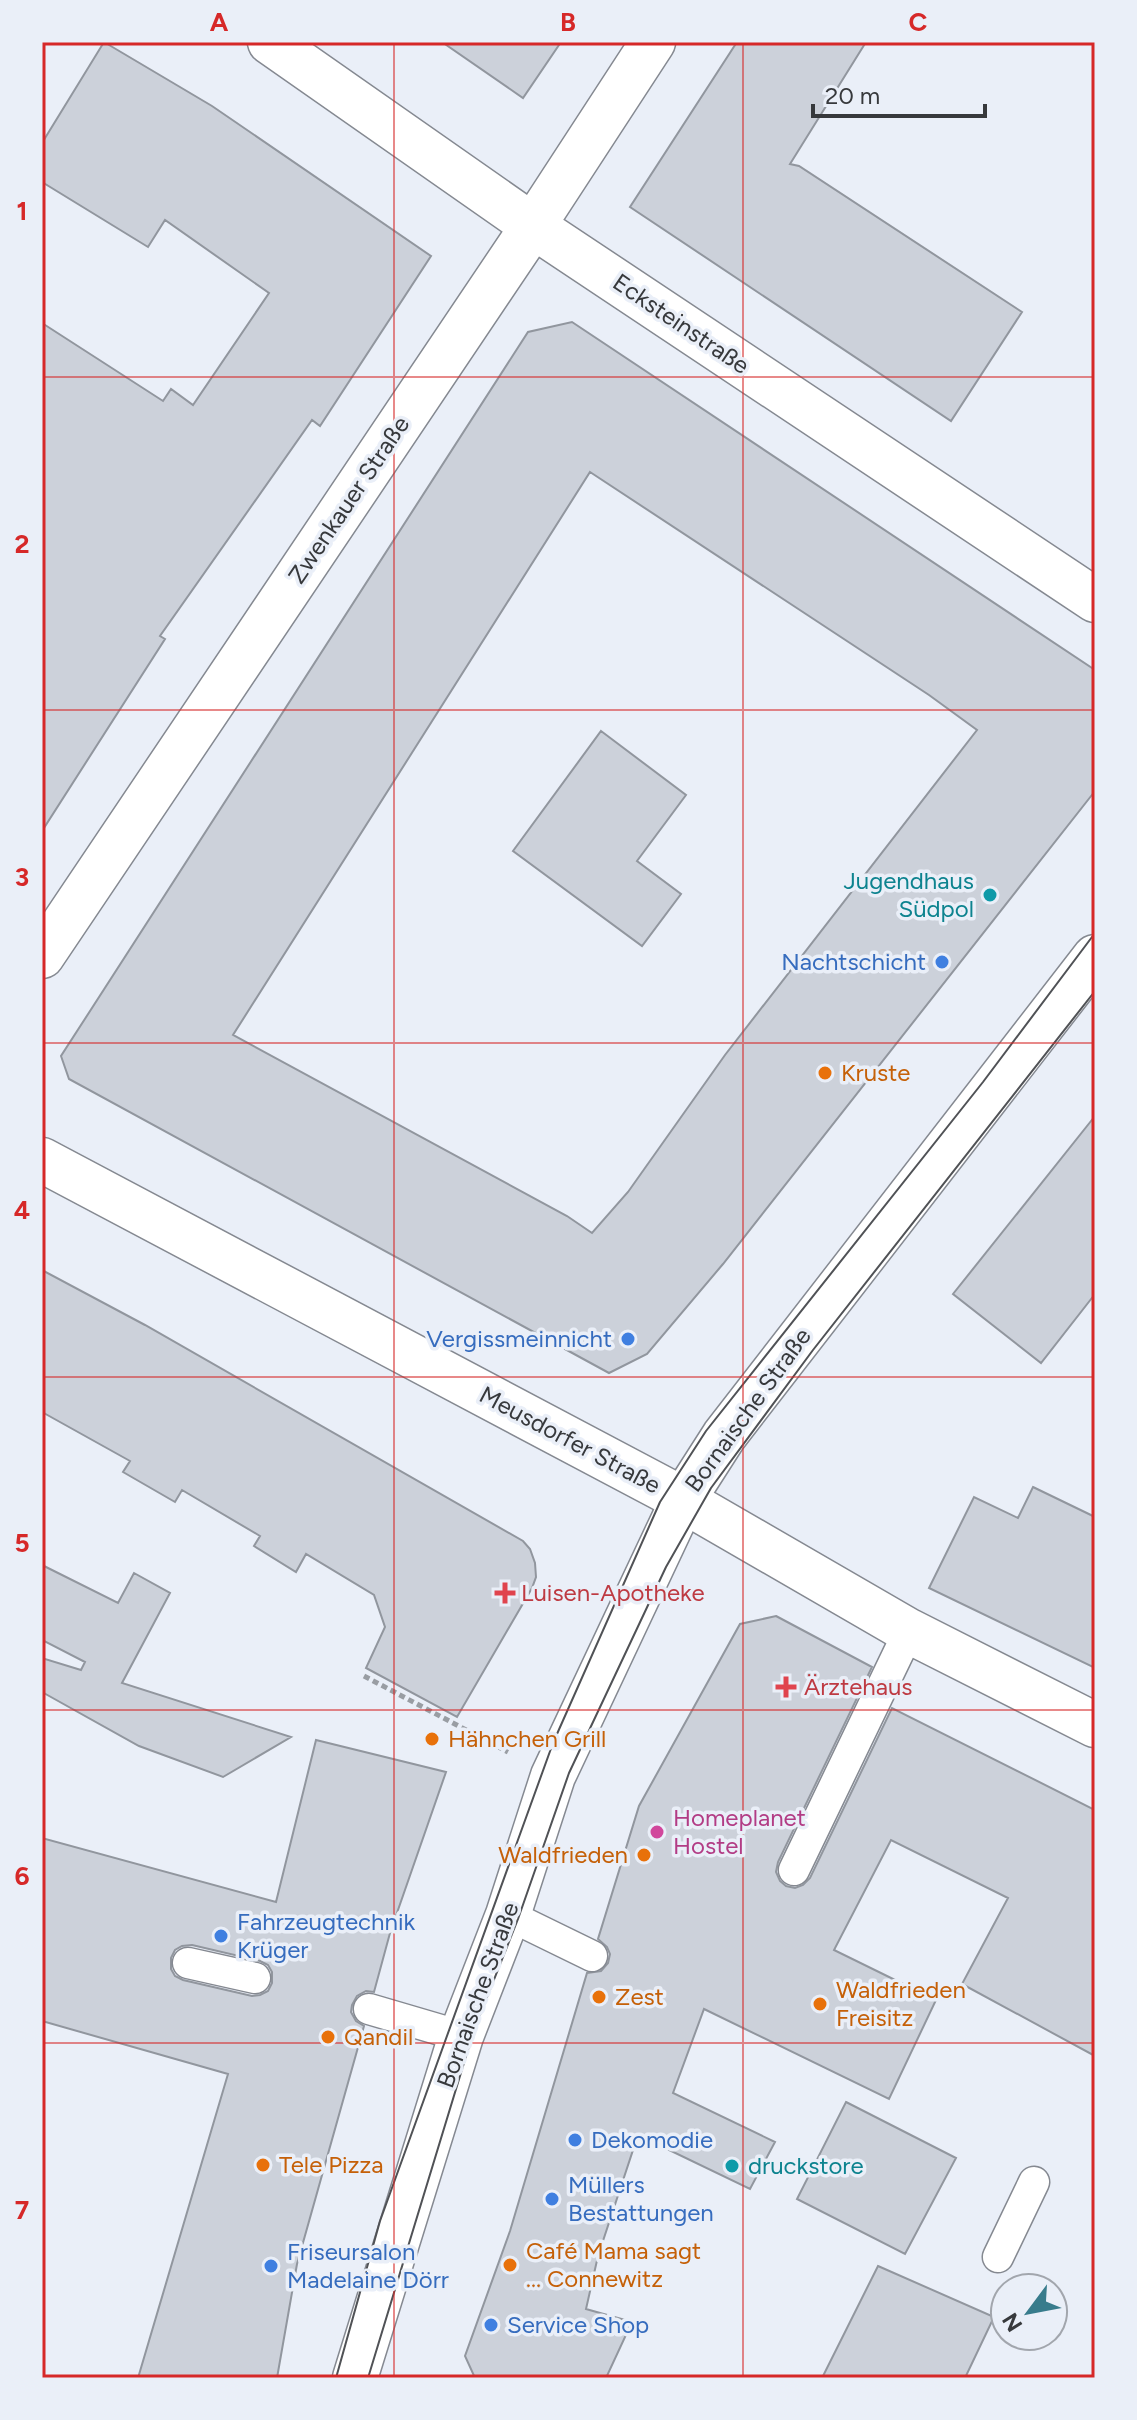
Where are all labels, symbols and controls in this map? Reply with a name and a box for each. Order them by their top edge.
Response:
text: A [210,6,229,38]
text: B [560,6,576,38]
text: C [909,6,928,38]
scale bar [813,68,985,118]
text: 20 m [825,81,880,110]
text: 1 [17,195,27,227]
street label: Ecksteinstraße [608,267,755,380]
street label: Zwenkauer Straße [282,411,415,589]
text: 2 [14,528,30,560]
text: 3 [15,861,29,893]
place label: Jugendhaus Südpol [843,866,974,923]
marker: Jugendhaus Südpol [981,886,999,904]
place label: Nachtschicht [781,947,926,976]
marker: Nachtschicht [933,953,951,971]
place label: Kruste [841,1058,910,1087]
marker: Kruste [816,1064,834,1082]
text: 4 [14,1194,30,1226]
street label: Bornaische Straße [678,1322,817,1497]
place label: Vergissmeinnicht [426,1324,612,1353]
marker: Vergissmeinnicht [619,1330,637,1348]
street label: Meusdorfer Straße [475,1380,666,1499]
text: 5 [14,1527,30,1559]
place label: Luisen-Apotheke [521,1578,705,1607]
marker: Luisen-Apotheke [496,1584,514,1602]
place label: Ärztehaus [804,1672,912,1701]
marker: Ärztehaus [775,1676,797,1698]
place label: Hähnchen Grill [448,1724,606,1753]
marker: Hähnchen Grill [423,1730,441,1748]
place label: Homeplanet Hostel [673,1803,806,1860]
marker: Homeplanet Hostel [648,1823,666,1841]
place label: Waldfrieden [498,1840,628,1869]
marker: Waldfrieden [635,1846,653,1864]
text: 6 [14,1860,30,1892]
street label: Bornaische Straße [431,1898,525,2092]
place label: Fahrzeugtechnik Krüger [237,1907,415,1964]
marker: Fahrzeugtechnik Krüger [212,1927,230,1945]
place label: Waldfrieden Freisitz [836,1975,966,2032]
place label: Zest [615,1982,664,2011]
marker: Zest [590,1988,608,2006]
marker: Waldfrieden Freisitz [811,1995,829,2013]
place label: Qandil [344,2022,413,2051]
marker: Qandil [319,2028,337,2046]
place label: Dekomodie [591,2125,713,2154]
marker: Dekomodie [566,2131,584,2149]
place label: Tele Pizza [279,2150,383,2179]
place label: druckstore [748,2151,864,2180]
marker: Tele Pizza [254,2156,272,2174]
marker: druckstore [723,2157,741,2175]
place label: Müllers Bestattungen [568,2170,714,2227]
marker: Müllers Bestattungen [543,2190,561,2208]
text: 7 [15,2194,29,2226]
place label: Café Mama sagt ... Connewitz [526,2236,701,2293]
place label: Friseursalon Madelaine Dörr [287,2237,449,2294]
marker: Café Mama sagt ... Connewitz [501,2256,519,2274]
marker: Friseursalon Madelaine Dörr [262,2257,280,2275]
north arrow [989,2272,1069,2352]
text: N [997,2308,1028,2337]
place label: Service Shop [507,2310,649,2339]
marker: Service Shop [482,2316,500,2334]

